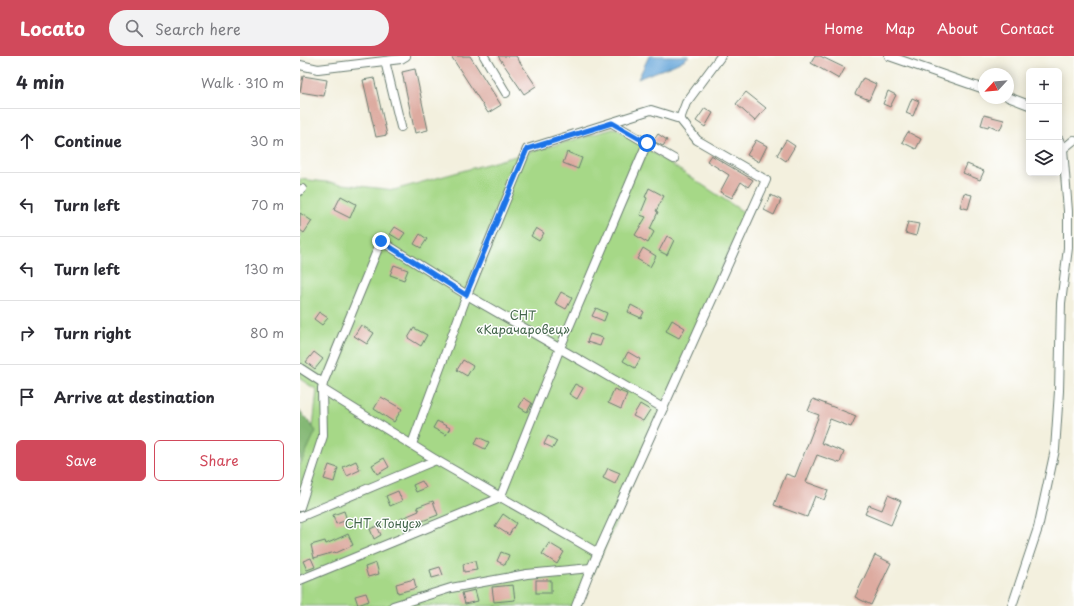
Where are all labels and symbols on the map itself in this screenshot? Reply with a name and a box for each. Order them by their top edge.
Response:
north arrow [978,68,1014,104]
route start [638,134,656,152]
route end [372,232,390,250]
park label: СНТ «Карачаровец» [476,306,570,338]
park label: СНТ «Тонус» [345,514,421,532]

